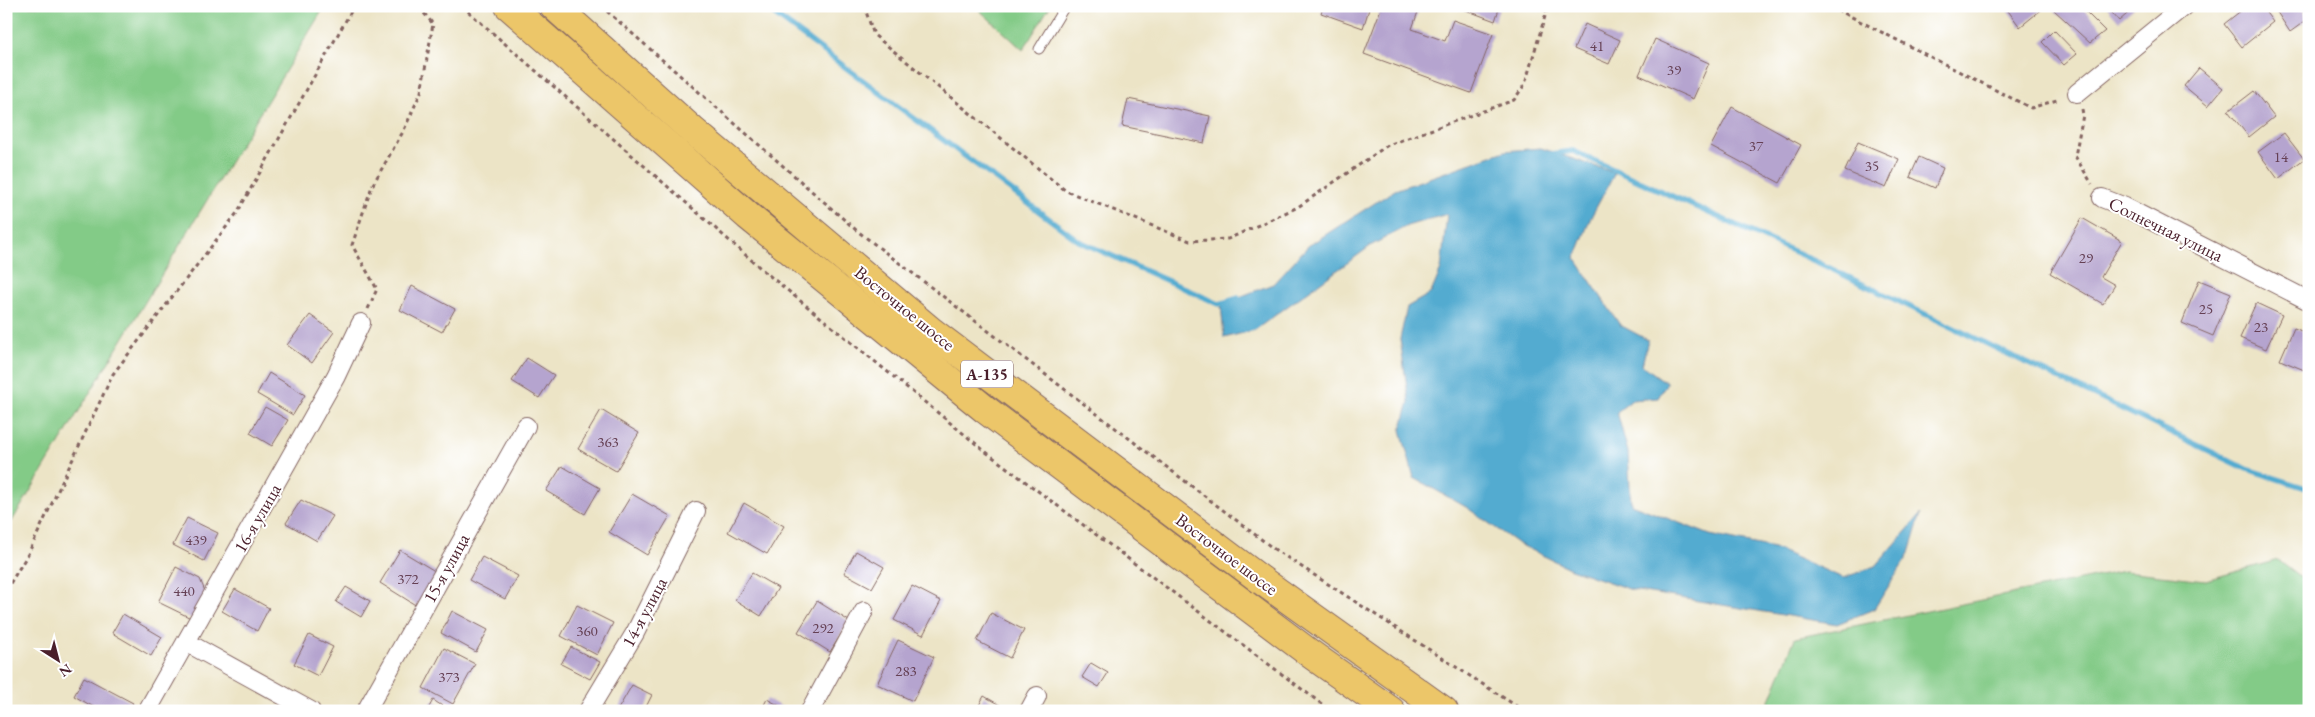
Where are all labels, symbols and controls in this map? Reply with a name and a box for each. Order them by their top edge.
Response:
house number: 41 [1590,36,1604,55]
house number: 39 [1667,60,1681,79]
house number: 37 [1749,136,1764,155]
house number: 14 [2274,147,2289,166]
house number: 35 [1865,156,1879,175]
street label: Солнечная улица [2105,191,2228,267]
house number: 29 [2079,248,2093,267]
street label: Восточное шоссе [850,261,960,355]
house number: 25 [2199,299,2213,318]
house number: 23 [2254,317,2268,336]
road number: А-135 [961,360,1013,388]
house number: 363 [597,432,619,451]
street label: 16-я улица [228,479,286,557]
street label: Восточное шоссе [1171,508,1283,600]
street label: 15-я улица [418,529,475,607]
house number: 439 [185,530,207,549]
house number: 372 [397,569,420,588]
street label: 14-я улица [616,572,672,651]
house number: 440 [173,581,195,600]
house number: 292 [812,618,835,637]
house number: 360 [576,621,598,640]
north arrow [32,634,82,684]
text: N [55,660,76,682]
house number: 283 [895,661,917,680]
house number: 373 [438,667,460,686]

